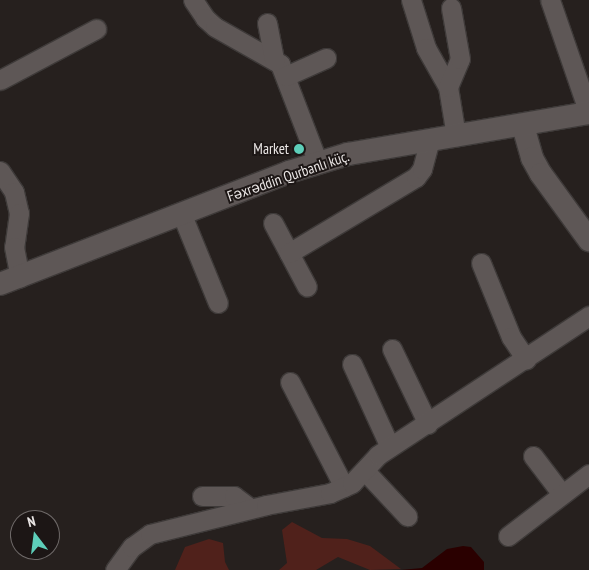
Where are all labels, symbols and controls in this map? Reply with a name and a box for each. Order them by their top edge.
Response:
place label: Market [253,140,289,158]
marker: Market [293,143,305,155]
street label: Fəxrəddin Qurbanlı küç. [225,147,351,205]
north arrow [10,510,60,560]
text: N [25,512,37,531]

